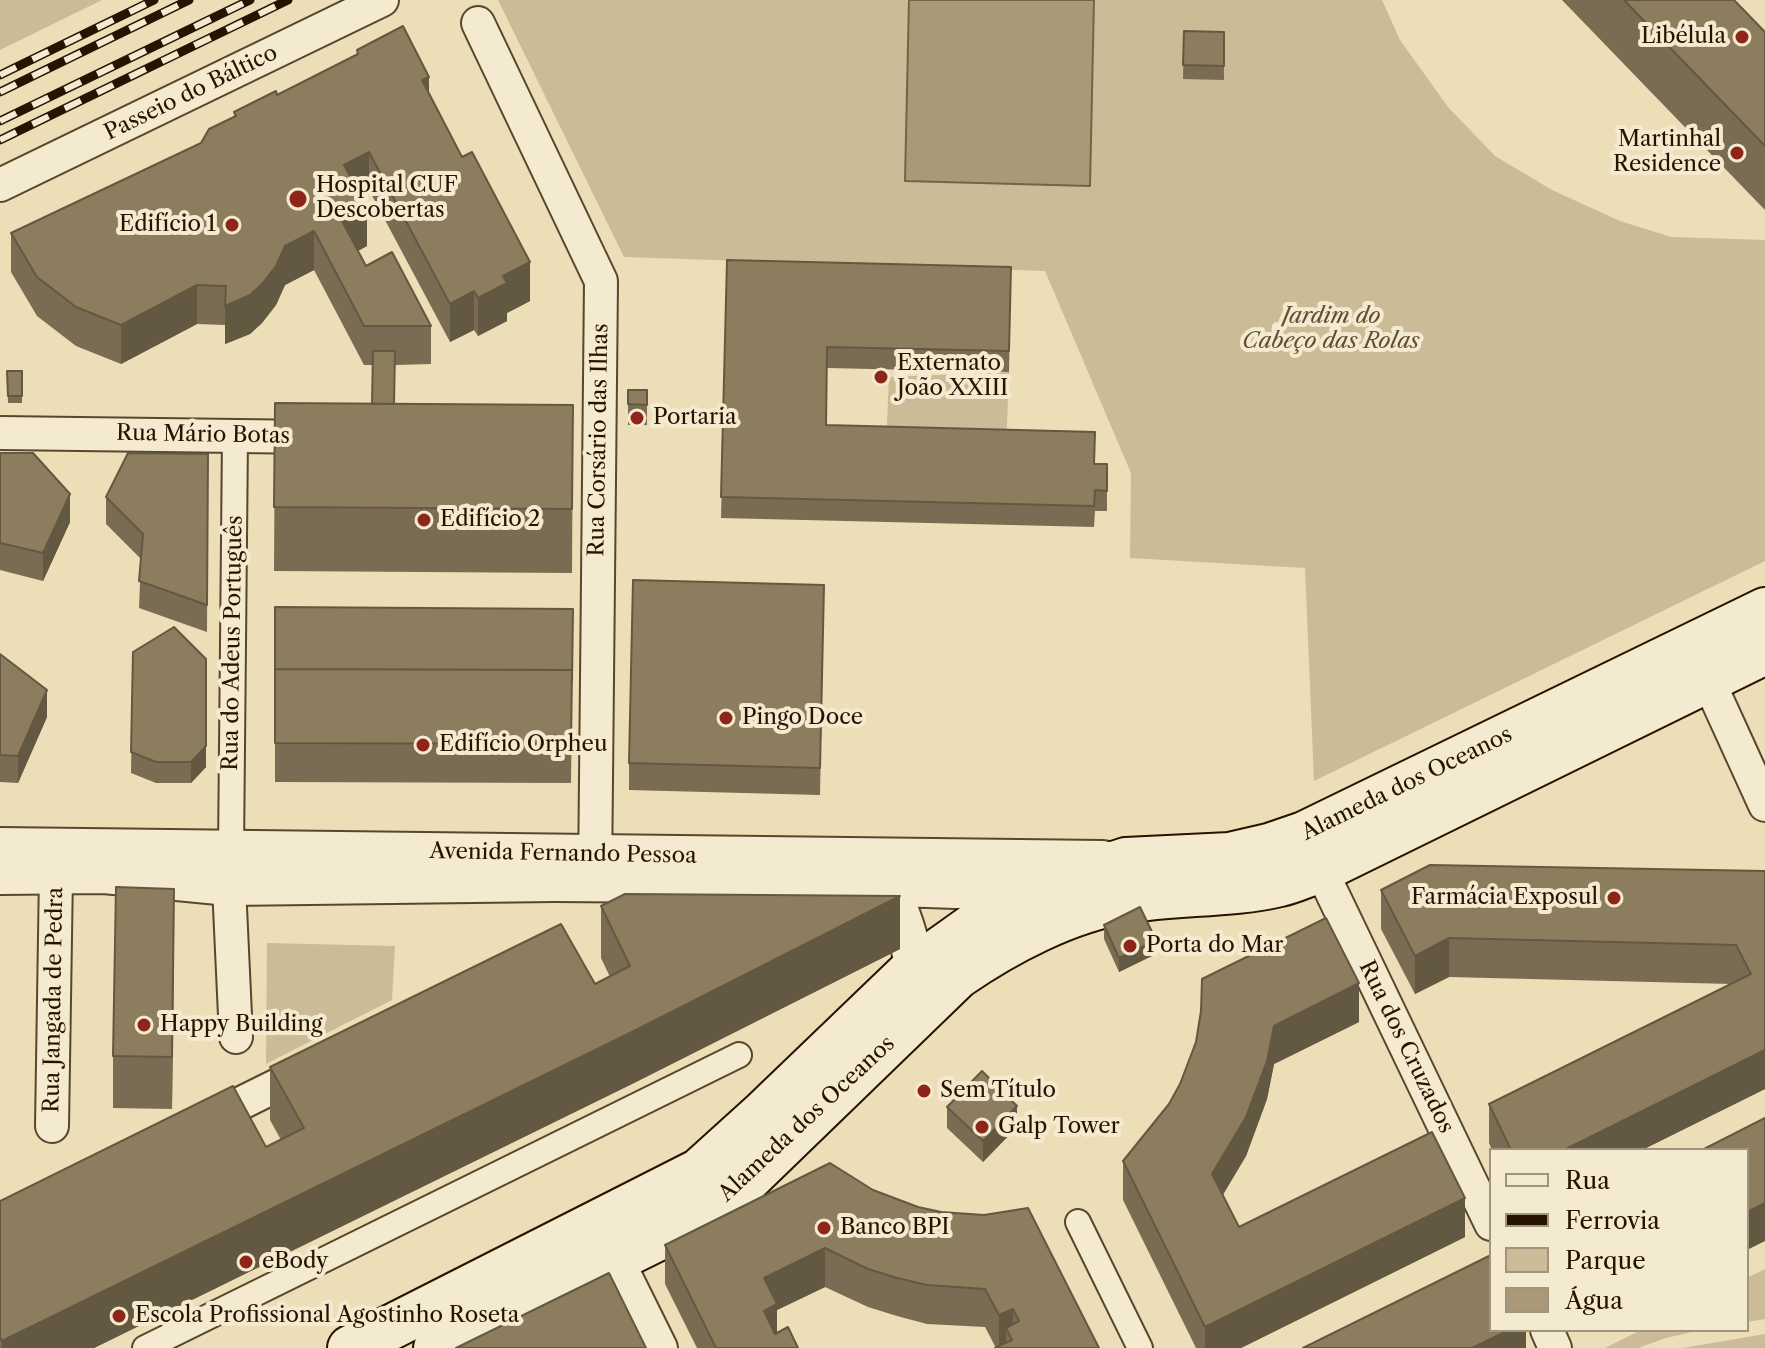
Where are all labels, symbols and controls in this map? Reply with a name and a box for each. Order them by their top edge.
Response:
place label: Libélula [1641,24,1726,50]
marker: Libélula [1733,28,1751,46]
street label: Passeio do Báltico [100,40,282,146]
place label: Martinhal Residence [1613,127,1721,178]
marker: Martinhal Residence [1728,144,1746,162]
place label: Hospital CUF Descobertas [316,173,458,224]
marker: Hospital CUF Descobertas [287,188,309,210]
place label: Edifício 1 [119,212,216,238]
marker: Edifício 1 [223,216,241,234]
park label: Jardim do Cabeço das Rolas [1242,304,1420,356]
street label: Rua Corsário das Ilhas [584,323,614,557]
place label: Externato João XXIII [897,351,1008,402]
marker: Externato João XXIII [872,368,890,386]
place label: Portaria [653,405,737,431]
marker: Portaria [628,409,646,427]
street label: Rua Mário Botas [116,420,290,450]
place label: Edifício 2 [440,507,540,533]
marker: Edifício 2 [415,511,433,529]
street label: Rua do Adeus Português [218,515,248,771]
place label: Pingo Doce [742,705,863,731]
marker: Pingo Doce [717,709,735,727]
street label: Alameda dos Oceanos [1297,721,1517,847]
place label: Edifício Orpheu [439,732,607,758]
marker: Edifício Orpheu [414,736,432,754]
street label: Avenida Fernando Pessoa [429,838,697,870]
place label: Farmácia Exposul [1411,885,1598,911]
street label: Rua Jangada de Pedra [39,887,69,1113]
marker: Farmácia Exposul [1605,889,1623,907]
place label: Porta do Mar [1146,933,1284,959]
marker: Porta do Mar [1121,937,1139,955]
street label: Rua dos Cruzados [1353,956,1459,1138]
place label: Happy Building [160,1012,323,1038]
marker: Happy Building [135,1016,153,1034]
street label: Alameda dos Oceanos [714,1031,900,1207]
place label: Sem Título [940,1078,1056,1104]
marker: Sem Título [915,1082,933,1100]
place label: Galp Tower [998,1114,1120,1140]
marker: Galp Tower [973,1118,991,1136]
legend [1489,1148,1749,1332]
text: Rua [1565,1166,1610,1195]
text: Ferrovia [1565,1206,1660,1235]
place label: Banco BPI [840,1215,950,1241]
marker: Banco BPI [815,1219,833,1237]
text: Parque [1565,1246,1646,1275]
place label: eBody [262,1249,328,1275]
marker: eBody [237,1253,255,1271]
text: Água [1565,1286,1623,1315]
place label: Escola Profissional Agostinho Roseta [135,1303,519,1329]
marker: Escola Profissional Agostinho Roseta [110,1307,128,1325]

